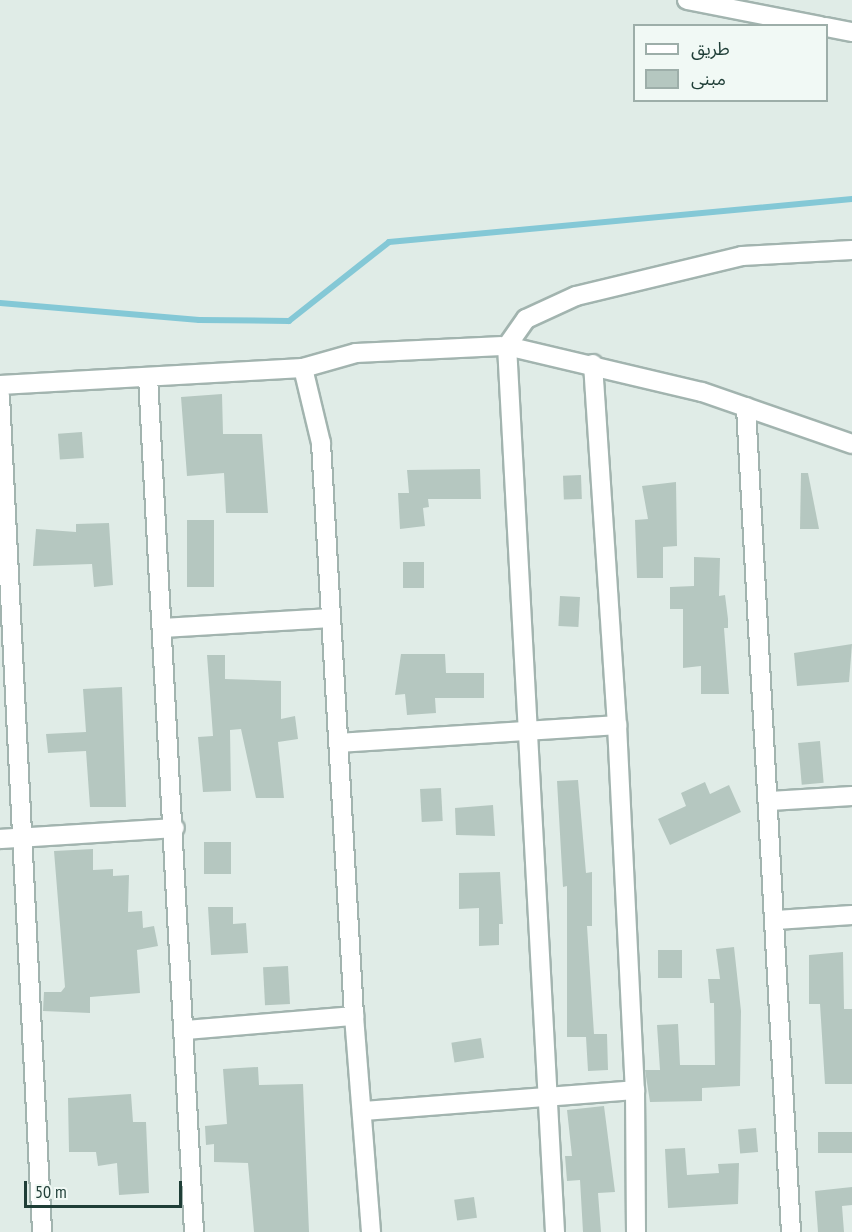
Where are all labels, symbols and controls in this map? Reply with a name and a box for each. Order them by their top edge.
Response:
legend [633,24,828,102]
text: طريق [691,37,730,60]
text: مبنى [691,67,726,90]
scale bar [27,1169,184,1207]
text: 50 m [35,1180,67,1203]

